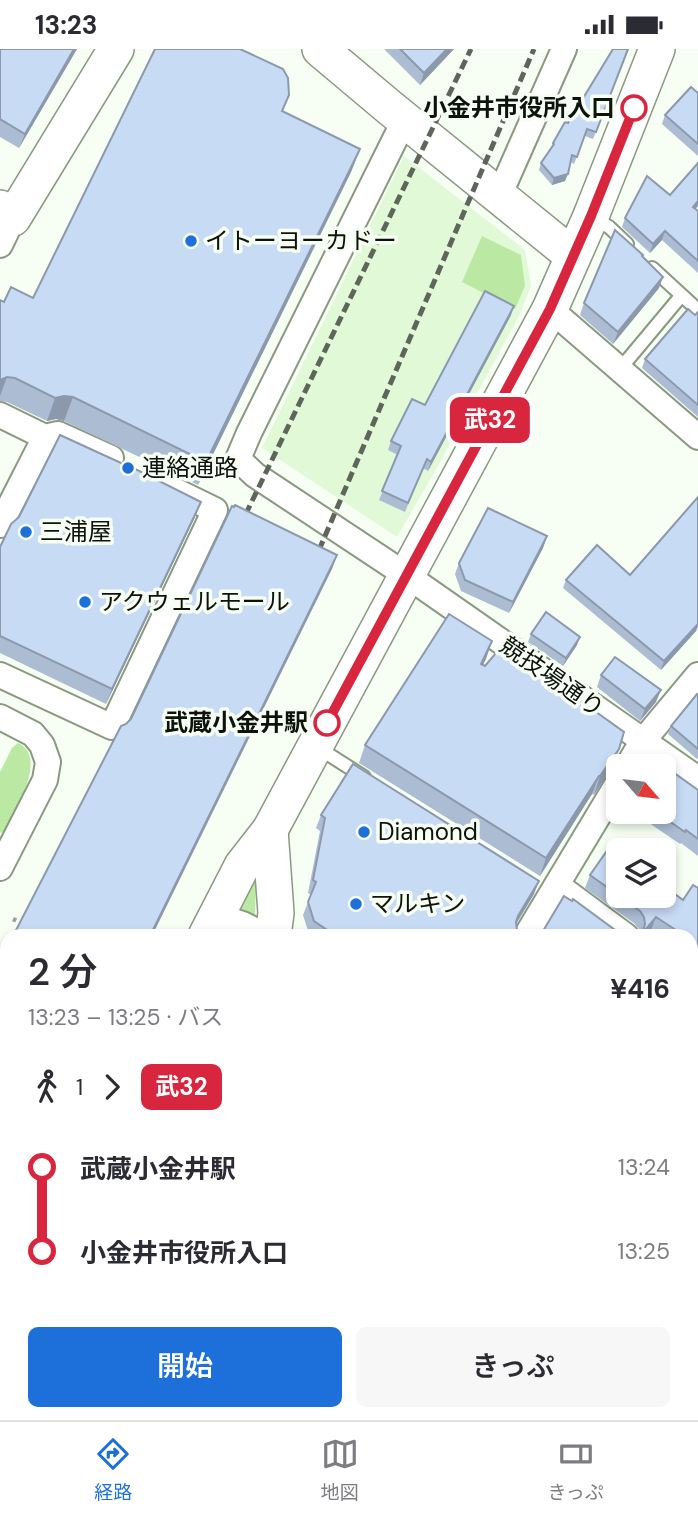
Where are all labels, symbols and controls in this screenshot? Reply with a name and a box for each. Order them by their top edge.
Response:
text: 13:23 [35,8,97,42]
place label: 小金井市役所入口 [423,92,615,123]
marker: 小金井市役所入口 [621,95,647,121]
place label: イトーヨーカドー [205,225,397,256]
marker: イトーヨーカドー [183,233,199,249]
line badge: 武32 [450,397,530,443]
text: 武32 [464,404,516,435]
place label: 連絡通路 [142,452,238,483]
marker: 連絡通路 [120,460,136,476]
place label: 三浦屋 [40,516,112,547]
marker: 三浦屋 [18,524,34,540]
place label: アクウェルモール [99,586,290,617]
marker: アクウェルモール [77,594,93,610]
street label: 競技場通り [494,629,610,724]
place label: 武蔵小金井駅 [164,707,308,738]
marker: 武蔵小金井駅 [314,710,340,736]
north arrow [606,754,676,824]
map controls [606,754,676,908]
place label: Diamond [378,816,478,847]
marker: Diamond [356,824,372,840]
button: layers [606,838,676,908]
place label: マルキン [370,888,465,919]
marker: マルキン [348,896,364,912]
text: 2 分 [28,947,97,997]
text: ¥416 [610,972,670,1006]
text: 13:23 – 13:25 · バス [28,1002,223,1032]
icon: walk [28,1068,66,1106]
icon: forward [93,1068,131,1106]
text: 武32 [155,1071,208,1102]
text: 1 [76,1072,83,1102]
text: 武蔵小金井駅 [80,1152,236,1186]
text: 13:24 [618,1152,670,1182]
text: 小金井市役所入口 [80,1236,288,1270]
text: 13:25 [617,1236,670,1266]
button: 開始 [28,1327,342,1407]
button: きっぷ [356,1327,670,1407]
tab: 経路 [94,1435,132,1505]
tab: 地図 [321,1435,359,1505]
tab: きっぷ [547,1435,604,1505]

